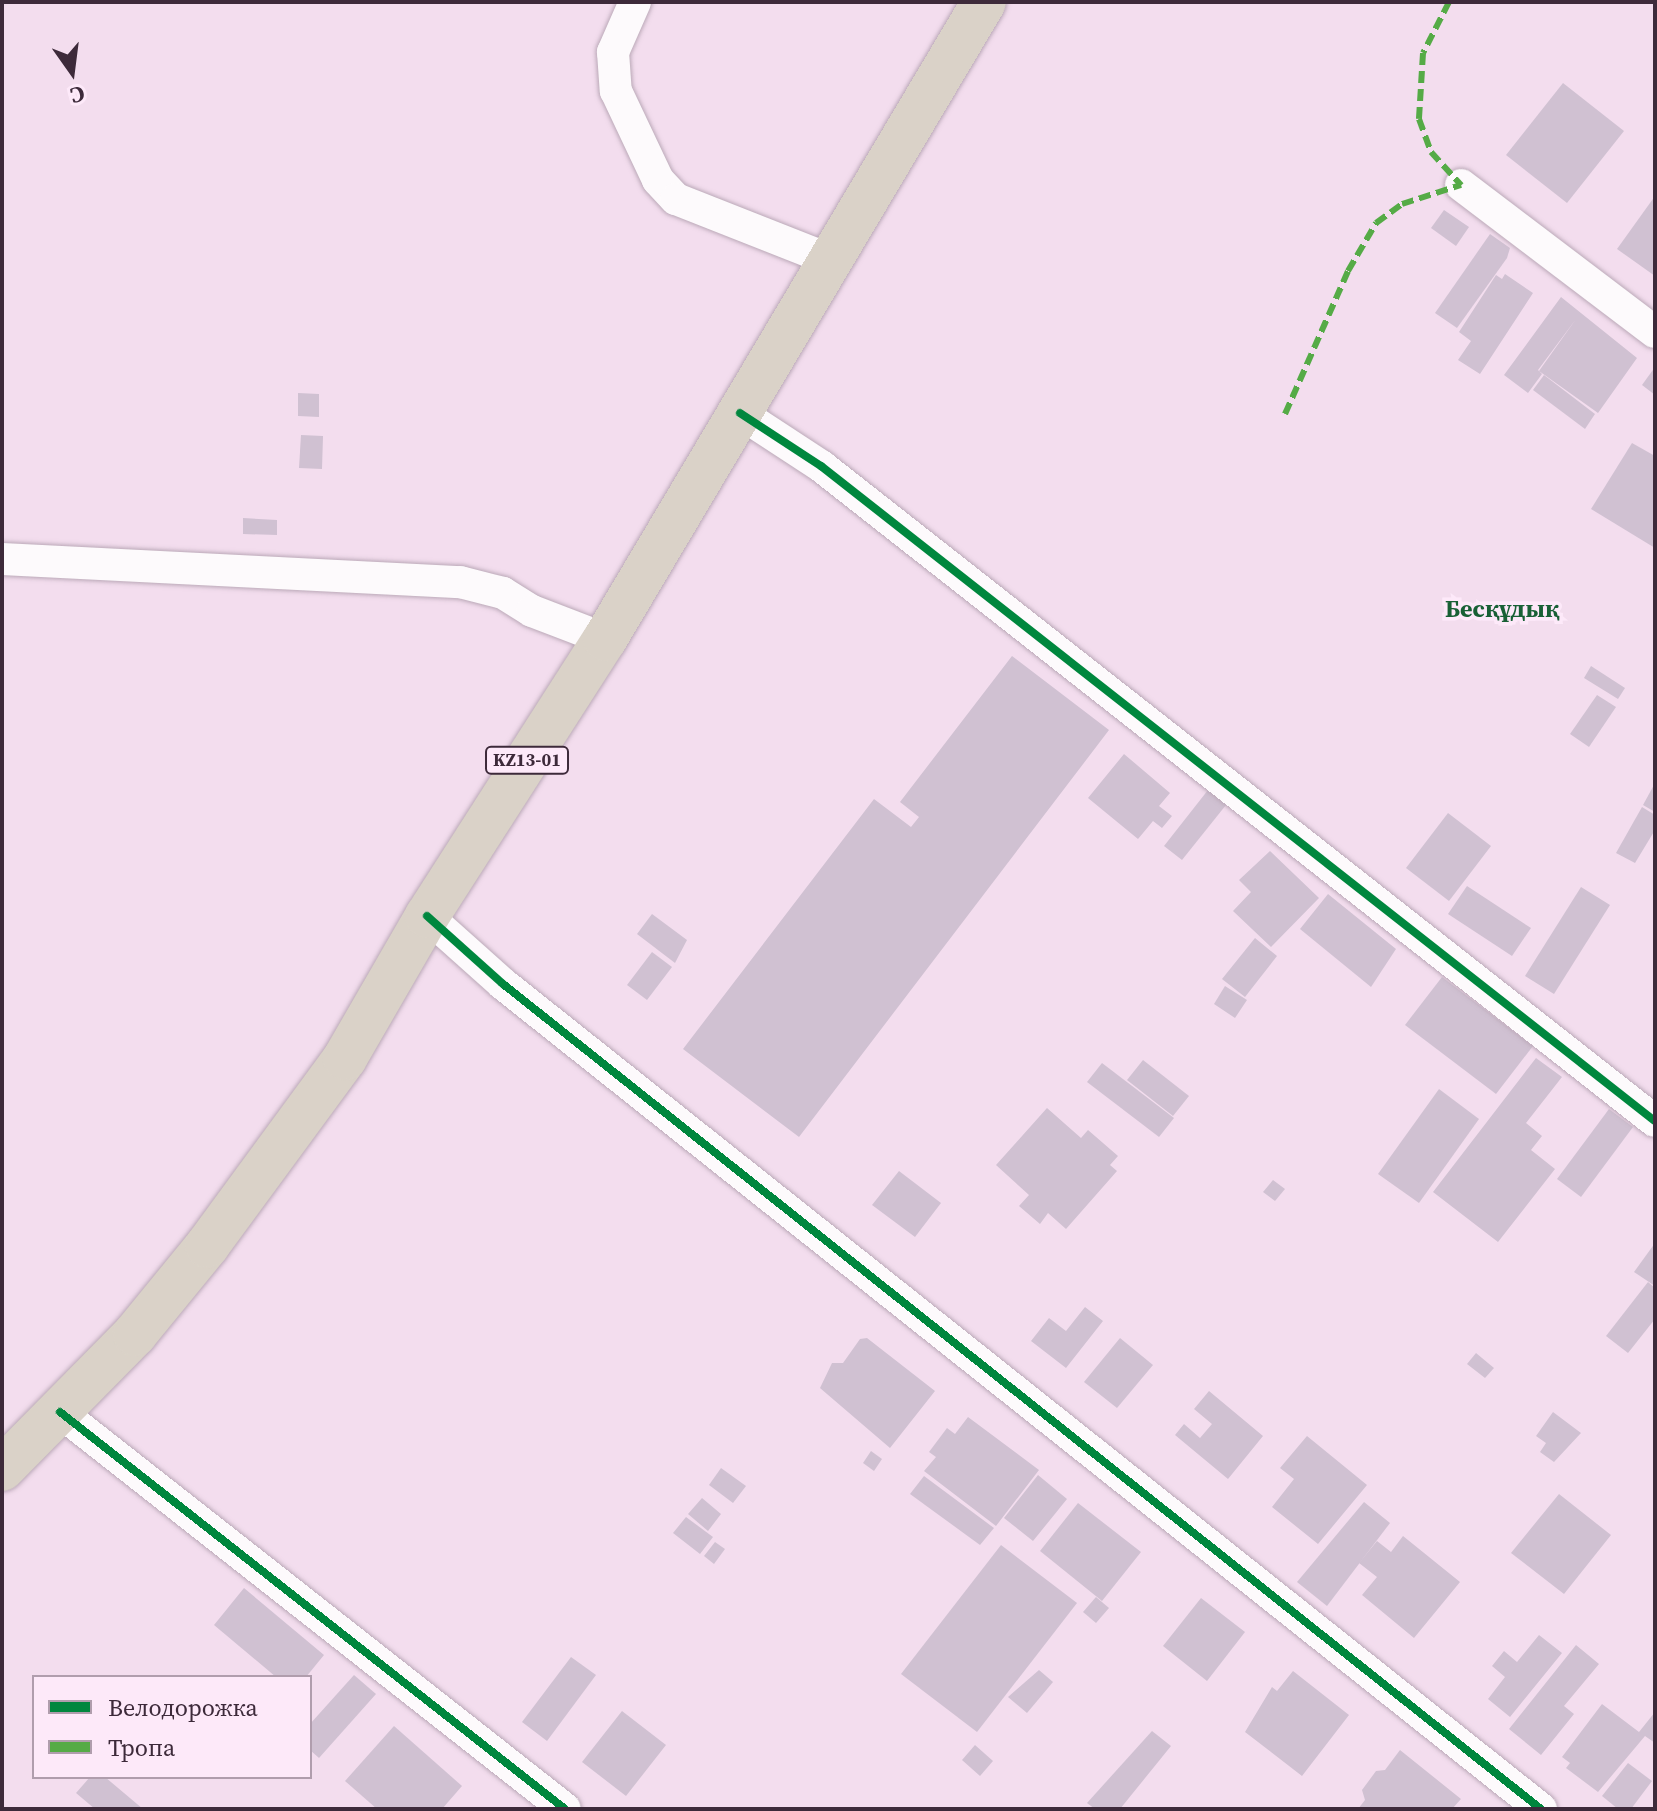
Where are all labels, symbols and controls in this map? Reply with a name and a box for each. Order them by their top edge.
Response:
north arrow [32,32,112,112]
text: С [68,79,88,111]
district label: Бесқұдық [1445,595,1559,623]
road number: KZ13-01 [485,746,569,774]
legend [32,1675,312,1779]
text: Велодорожка [108,1691,258,1724]
text: Тропа [108,1731,175,1764]

